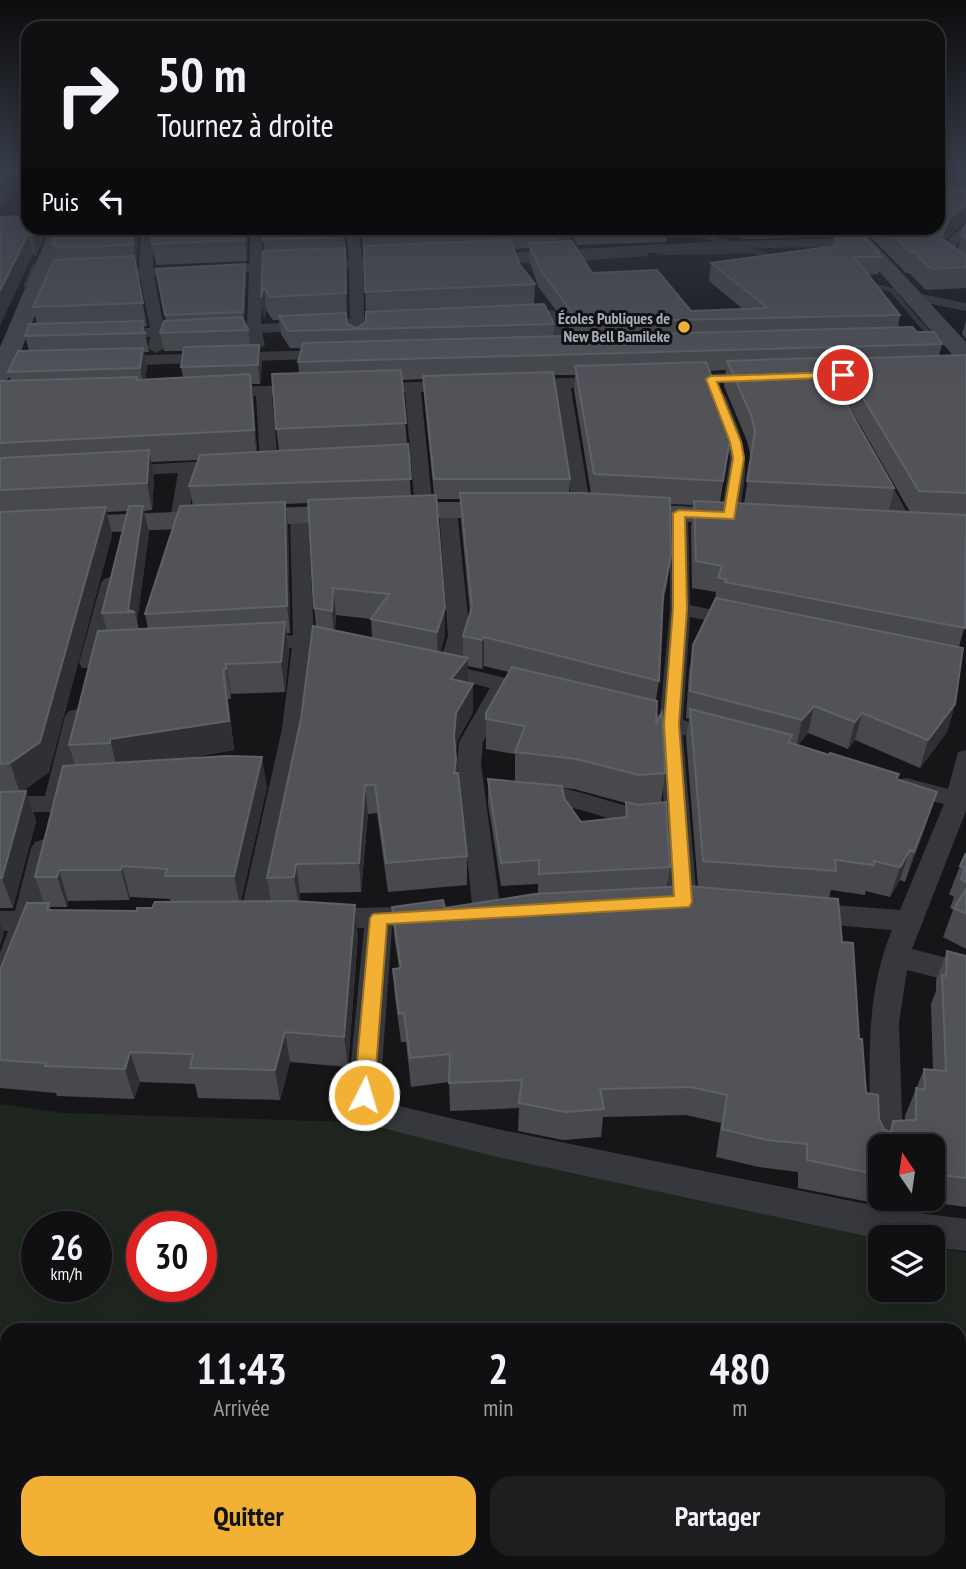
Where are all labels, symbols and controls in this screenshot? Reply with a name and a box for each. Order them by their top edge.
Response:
text: 50 m [157,42,246,106]
icon: right [42,49,133,140]
text: Tournez à droite [157,104,334,146]
icon: left [93,182,131,220]
text: Puis [42,185,79,218]
place label: Écoles Publiques de New Bell Bamileke [558,308,670,346]
marker: Écoles Publiques de New Bell Bamileke [676,319,692,335]
pin [813,345,873,405]
icon: arrive [824,356,862,394]
position arrow [327,1058,401,1132]
north arrow [868,1134,945,1211]
map controls [868,1134,945,1302]
speed limit sign: 30 [126,1211,217,1302]
text: 26 [50,1224,83,1270]
button: layers [868,1225,945,1302]
text: km/h [51,1262,82,1285]
text: 11:43 [196,1341,287,1396]
text: 2 [488,1341,508,1396]
text: 480 [710,1341,770,1396]
text: Arrivée [214,1393,270,1422]
text: min [483,1393,513,1422]
text: m [732,1393,747,1422]
button: Quitter [21,1476,476,1556]
button: Partager [490,1476,945,1556]

